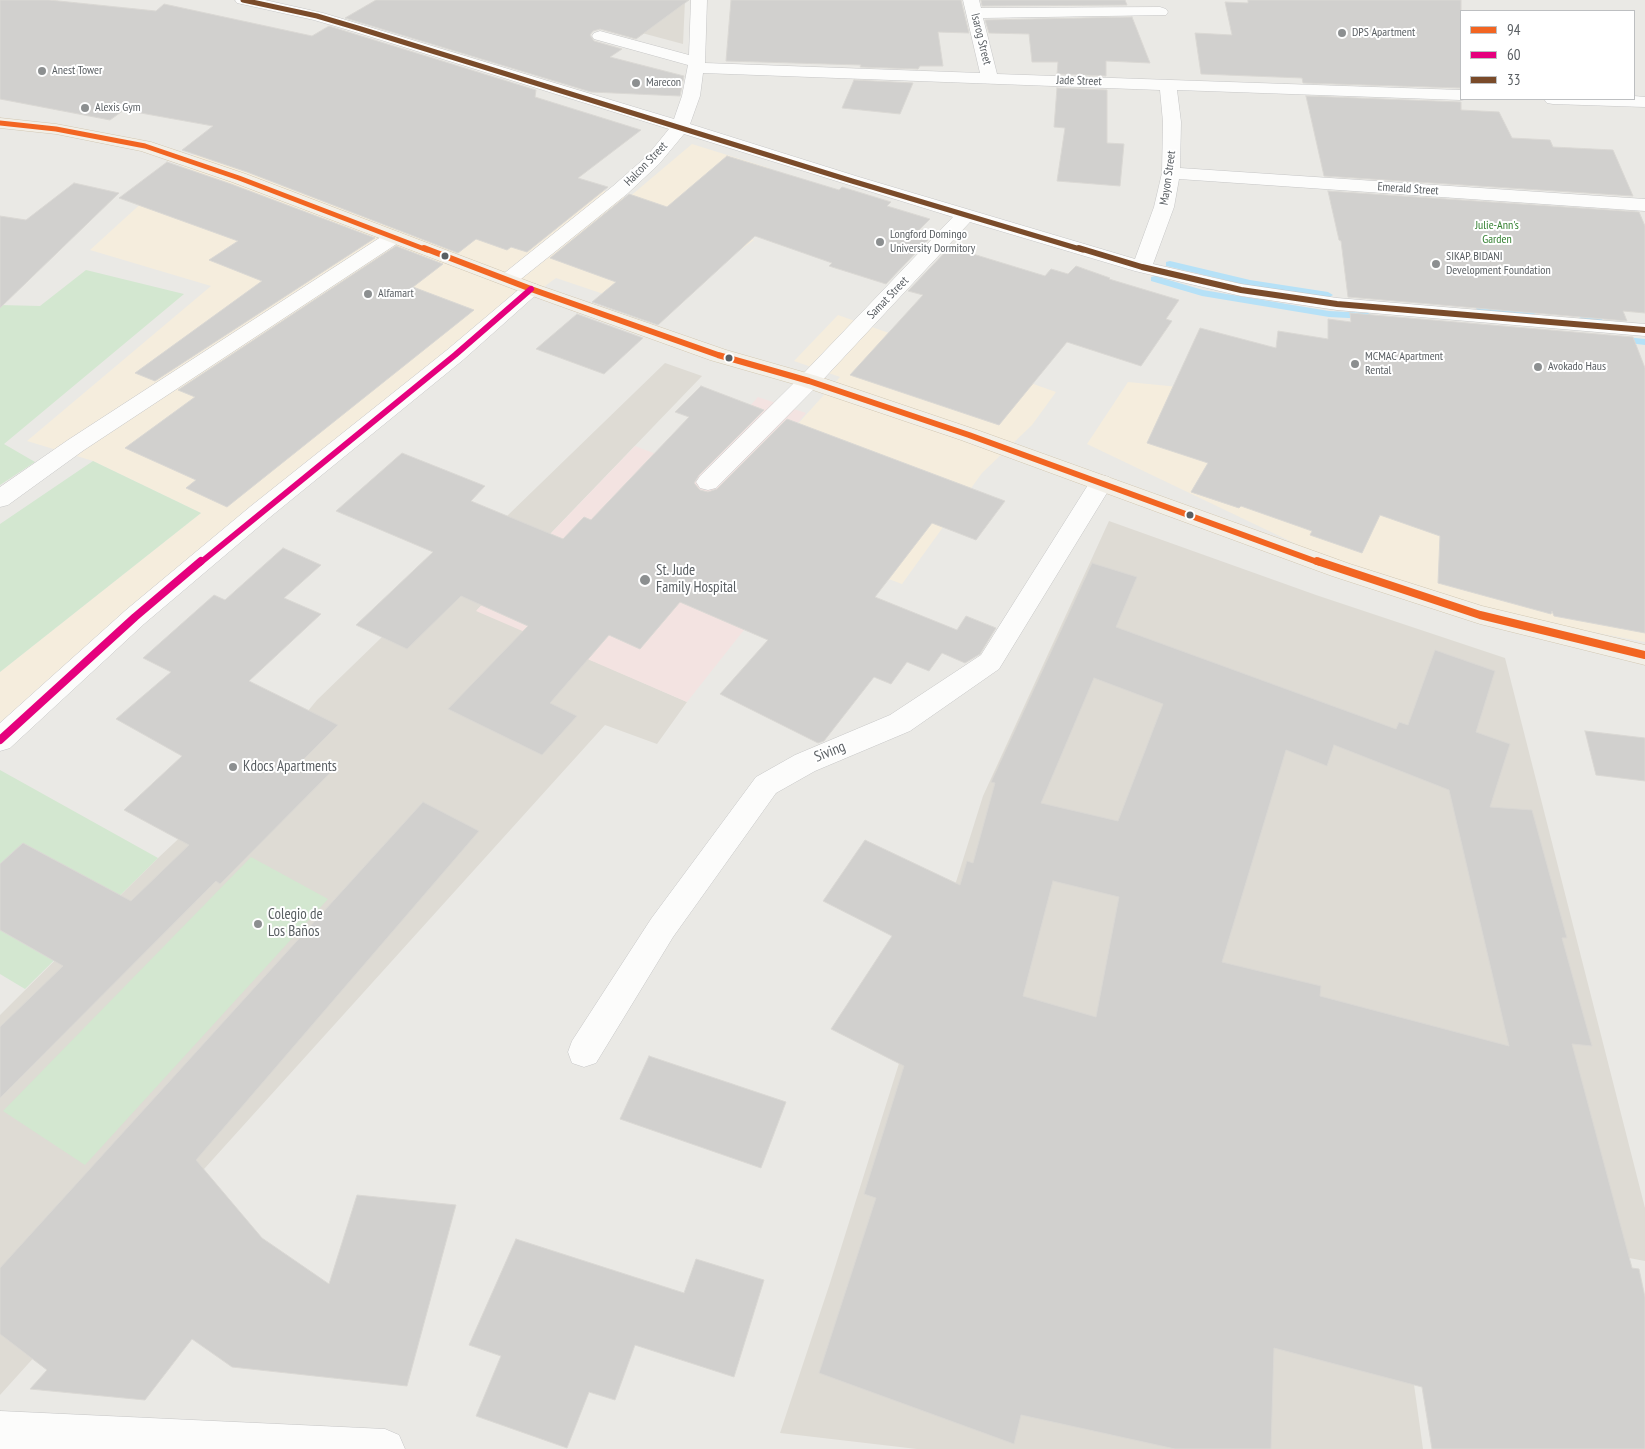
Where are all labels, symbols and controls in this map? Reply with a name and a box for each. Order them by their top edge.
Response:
legend [1460,10,1635,100]
street label: Isarog Street [968,12,994,66]
text: 94 [1507,20,1521,39]
place label: DPS Apartment [1352,26,1415,40]
marker: DPS Apartment [1336,27,1348,39]
text: 60 [1507,45,1521,64]
place label: Anest Tower [52,64,102,78]
marker: Anest Tower [36,65,48,77]
text: 33 [1507,70,1521,89]
street label: Jade Street [1056,73,1102,89]
place label: Marecon [646,76,681,90]
marker: Marecon [630,77,642,89]
place label: Alexis Gym [95,101,141,115]
marker: Alexis Gym [79,102,91,114]
street label: Halcon Street [621,139,671,189]
street label: Mayon Street [1157,150,1179,206]
street label: Emerald Street [1377,180,1439,198]
park label: Julie-Ann's Garden [1475,219,1519,247]
place label: Longford Domingo University Dormitory [890,228,975,256]
marker: Longford Domingo University Dormitory [874,236,886,248]
place label: SIKAP BIDANI Development Foundation [1446,250,1551,278]
unlabelled marker [440,251,450,261]
marker: SIKAP BIDANI Development Foundation [1430,258,1442,270]
street label: Samat Street [864,274,912,322]
place label: Alfamart [378,287,414,301]
marker: Alfamart [362,288,374,300]
place label: MCMAC Apartment Rental [1365,350,1443,378]
unlabelled marker [724,353,734,363]
marker: MCMAC Apartment Rental [1349,358,1361,370]
place label: Avokado Haus [1548,360,1606,374]
marker: Avokado Haus [1532,361,1544,373]
unlabelled marker [1185,510,1195,520]
place label: St. Jude Family Hospital [656,562,737,597]
marker: St. Jude Family Hospital [638,573,652,587]
street label: Siving [812,738,848,766]
place label: Kdocs Apartments [243,758,337,776]
marker: Kdocs Apartments [227,761,239,773]
place label: Colegio de Los Baños [268,906,323,941]
marker: Colegio de Los Baños [252,918,264,930]

